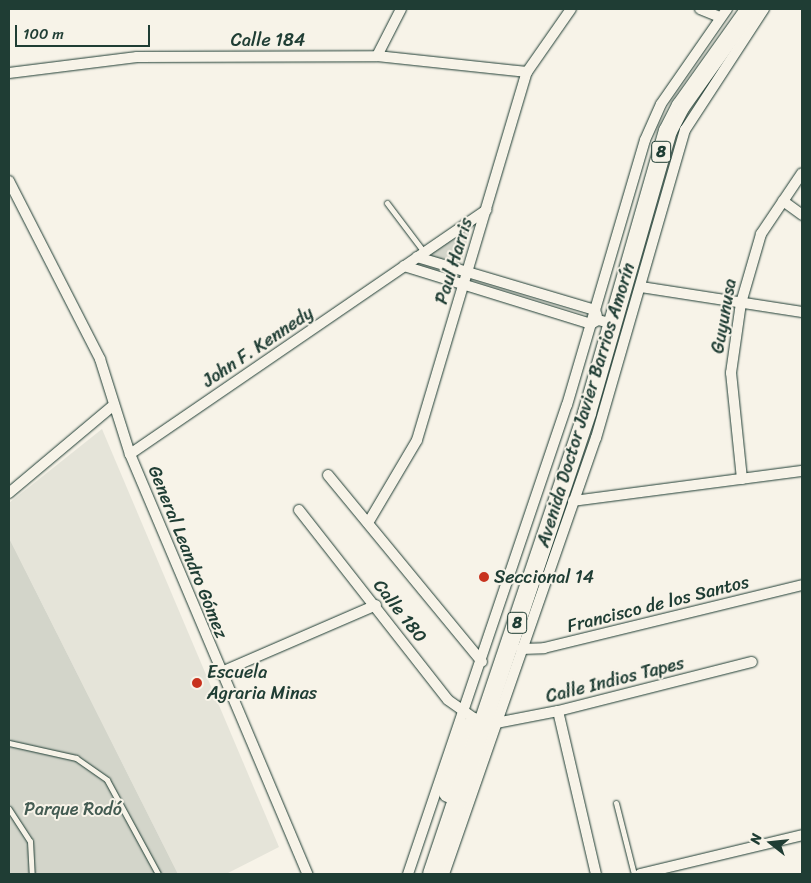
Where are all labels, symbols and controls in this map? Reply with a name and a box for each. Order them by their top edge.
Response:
scale bar [18,15,152,47]
text: 100 m [23,21,64,47]
street label: Calle 184 [231,29,305,51]
road number: 8 [651,138,671,166]
street label: Paul Harris [431,216,477,306]
street label: Avenida Doctor Javier Barrios Amorín [533,261,639,549]
street label: Guyunusa [707,277,741,355]
street label: John F. Kennedy [199,302,317,392]
street label: General Leandro Gómez [143,462,233,642]
place label: Seccional 14 [494,566,594,588]
marker: Seccional 14 [478,571,490,583]
street label: Francisco de los Santos [565,571,751,637]
street label: Calle 180 [369,575,431,647]
road number: 8 [507,610,527,636]
street label: Calle Indios Tapes [544,652,686,708]
place label: Escuela Agraria Minas [207,662,317,704]
marker: Escuela Agraria Minas [191,677,203,689]
park label: Parque Rodó [24,798,122,820]
north arrow [746,818,796,868]
text: N [743,831,769,847]

